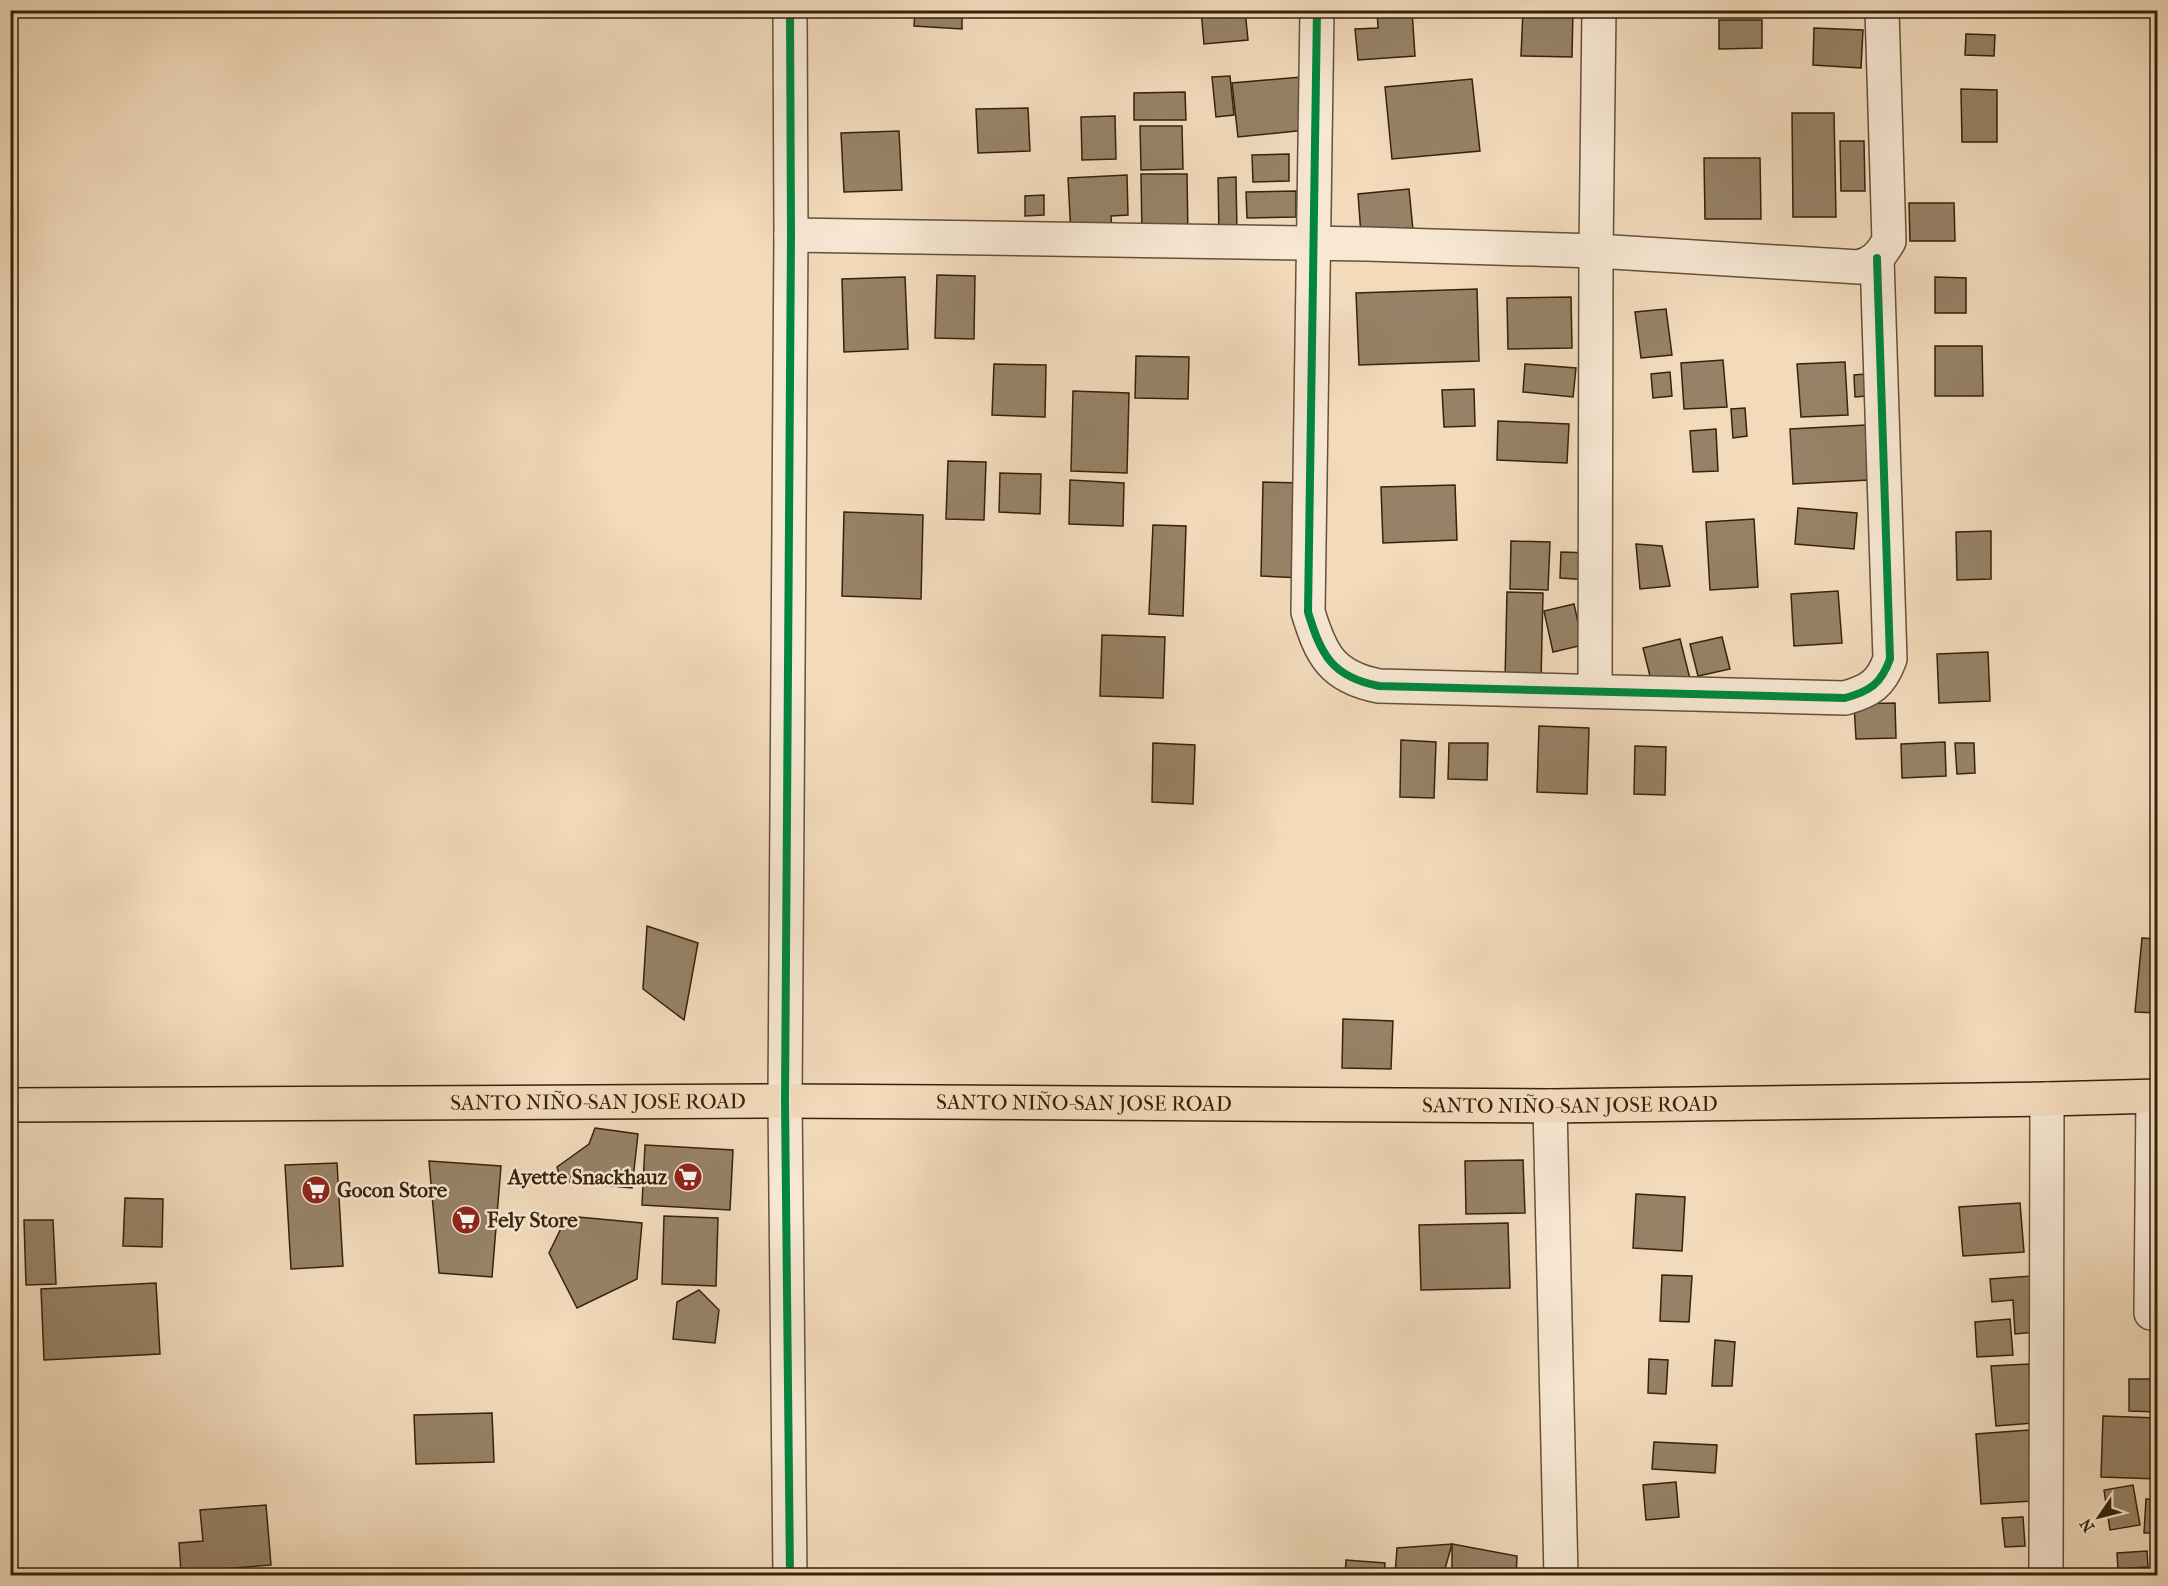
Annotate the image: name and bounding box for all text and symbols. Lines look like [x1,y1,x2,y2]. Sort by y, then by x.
street label: SANTO NIÑO-SAN JOSE ROAD [450,1089,746,1115]
street label: SANTO NIÑO-SAN JOSE ROAD [936,1090,1232,1116]
street label: SANTO NIÑO-SAN JOSE ROAD [1422,1092,1718,1118]
supermarket icon: Ayette Snackhauz [672,1161,704,1193]
place label: Ayette Snackhauz [506,1165,668,1189]
supermarket icon: Gocon Store [300,1174,332,1206]
place label: Gocon Store [337,1178,448,1202]
supermarket icon: Fely Store [450,1204,482,1236]
place label: Fely Store [486,1208,578,1232]
north arrow [2069,1487,2129,1547]
text: N [2075,1514,2098,1536]

